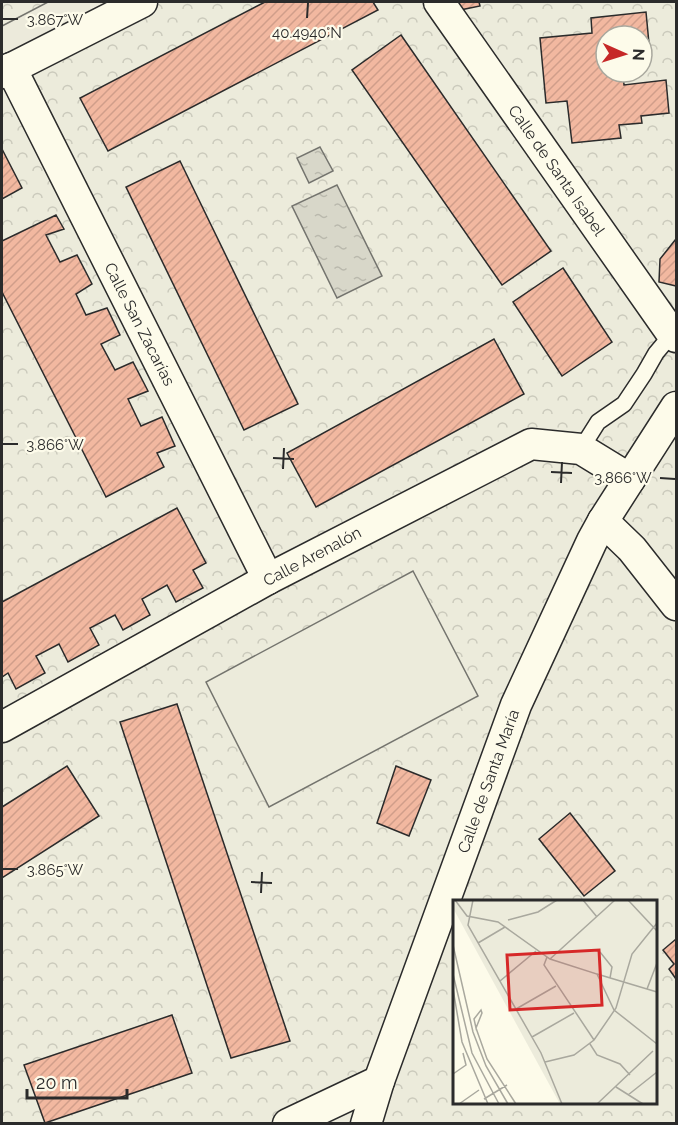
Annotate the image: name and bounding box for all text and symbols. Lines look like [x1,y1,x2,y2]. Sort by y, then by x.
text: 3.867°W [27,11,84,29]
text: 40.4940°N [272,24,342,42]
north arrow [594,24,654,84]
text: N [629,48,648,61]
street label: Calle de Santa Isabel [504,101,609,240]
street label: Calle San Zacarías [100,260,179,389]
text: 3.866°W [26,436,84,454]
text: 3.866°W [594,469,652,487]
street label: Calle Arenalón [260,523,364,590]
street label: Calle de Santa María [454,707,523,856]
text: 3.865°W [27,861,84,879]
inset map [453,900,657,1104]
scale bar [27,1062,128,1100]
text: 20 m [36,1072,78,1093]

